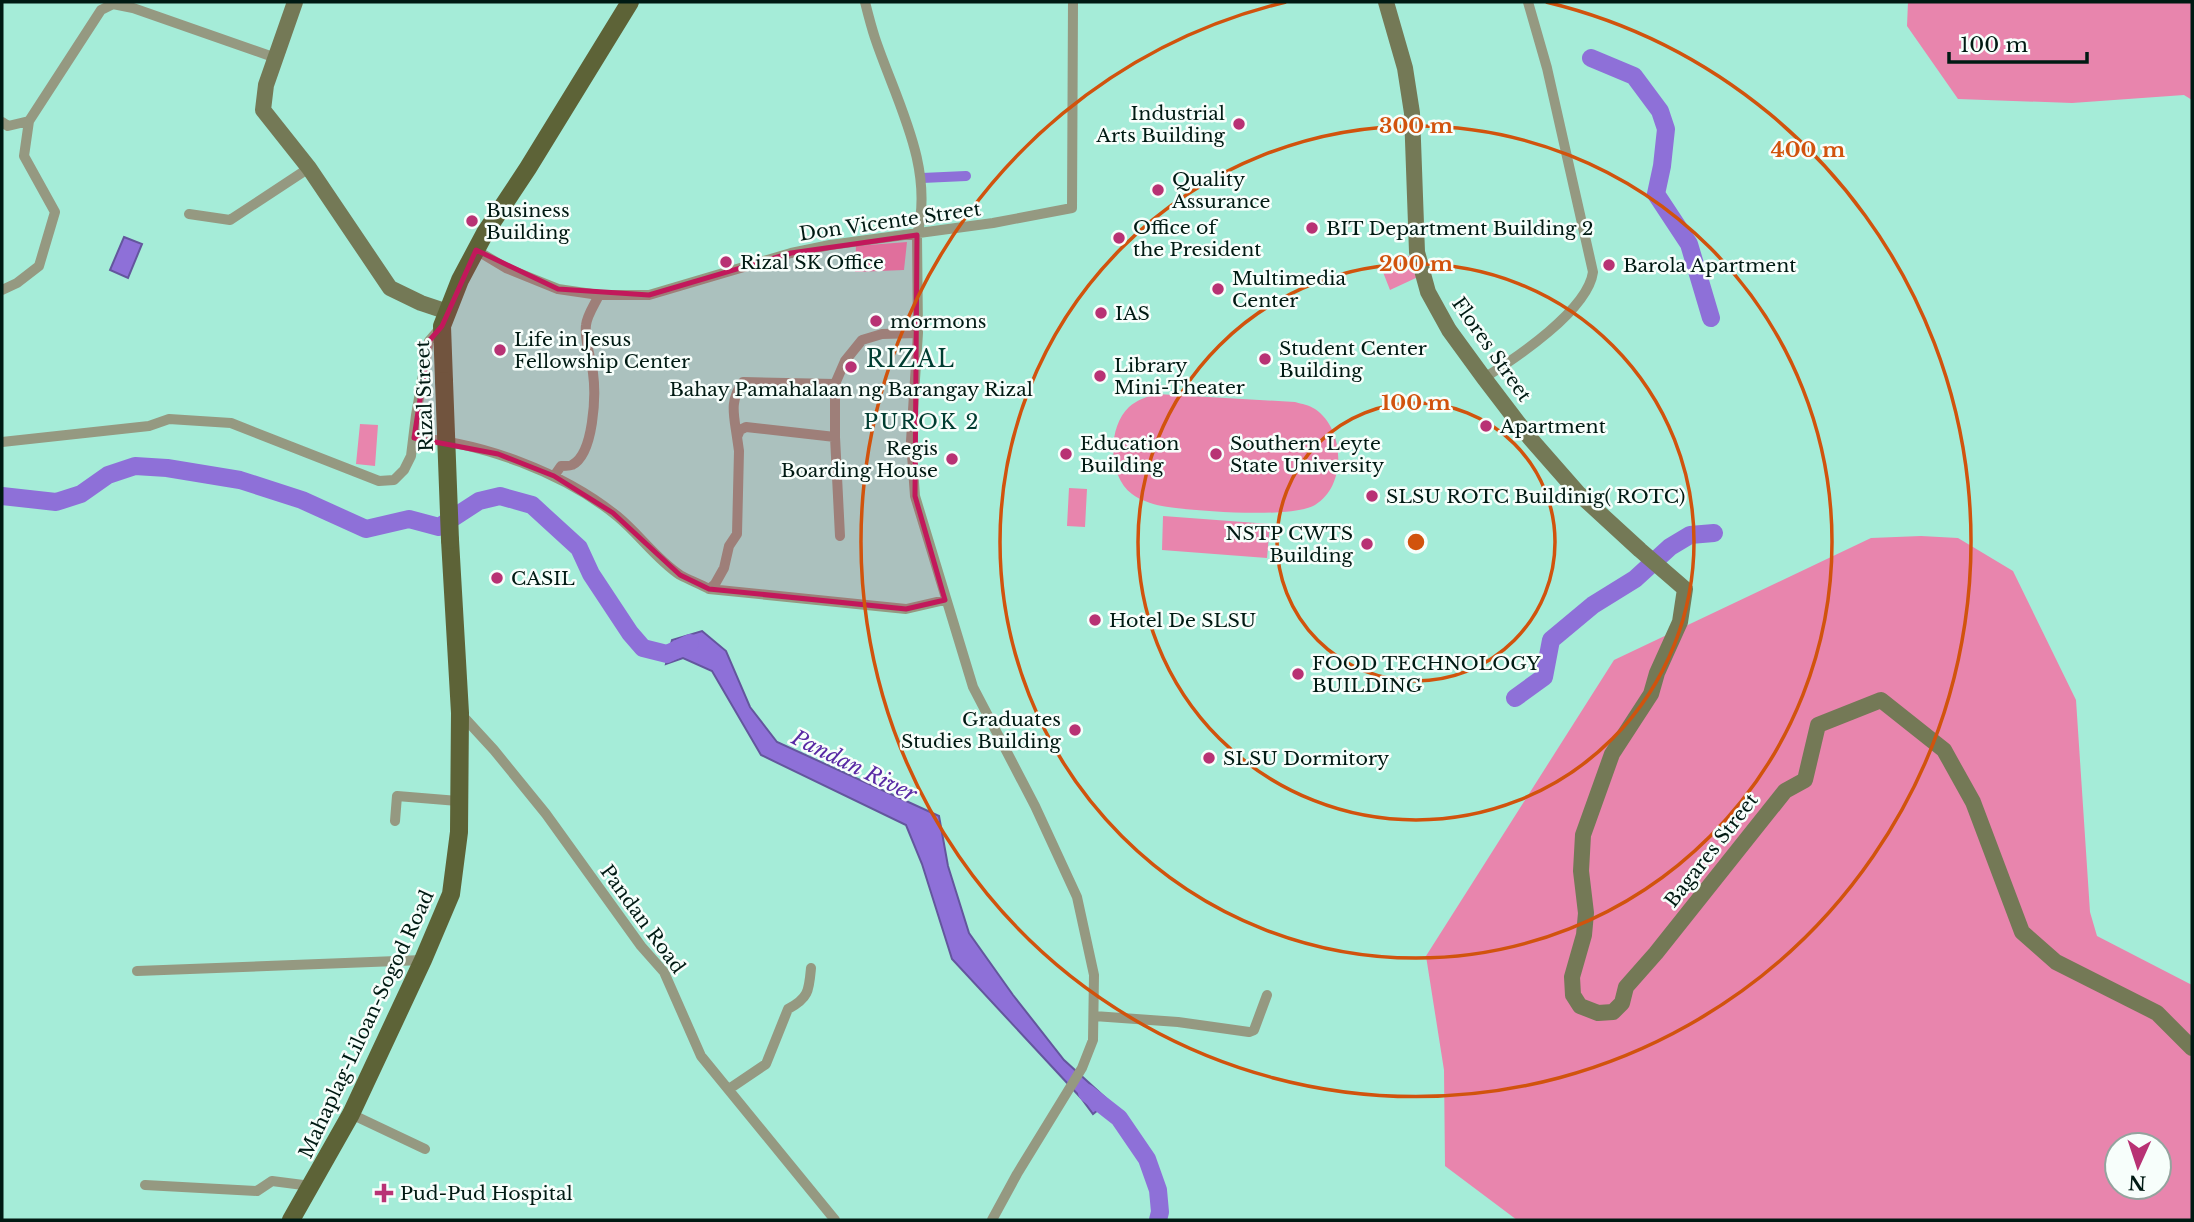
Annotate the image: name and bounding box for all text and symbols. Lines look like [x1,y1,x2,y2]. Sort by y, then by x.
scale bar [1949,21,2087,65]
text: 100 m [1960,32,2028,58]
place label: Industrial Arts Building [1095,102,1226,147]
text: 300 m [1379,113,1453,139]
marker: Industrial Arts Building [1231,116,1247,132]
text: 400 m [1771,137,1845,163]
place label: Quality Assurance [1171,168,1270,213]
marker: Quality Assurance [1150,182,1166,198]
street label: Don Vicente Street [798,197,983,246]
place label: Business Building [486,199,570,244]
marker: Business Building [464,213,480,229]
place label: Office of the President [1133,216,1262,261]
place label: BIT Department Building 2 [1326,217,1593,240]
marker: BIT Department Building 2 [1304,220,1320,236]
marker: Office of the President [1111,230,1127,246]
place label: Rizal SK Office [740,251,884,274]
text: 200 m [1379,251,1453,277]
marker: Rizal SK Office [718,254,734,270]
place label: Barola Apartment [1623,254,1797,277]
marker: Barola Apartment [1601,257,1617,273]
place label: Multimedia Center [1232,267,1346,312]
marker: Multimedia Center [1210,281,1226,297]
street label: Flores Street [1447,293,1537,407]
place label: IAS [1115,302,1150,325]
marker: IAS [1093,305,1109,321]
place label: mormons [890,310,986,333]
marker: mormons [868,313,884,329]
place label: Life in Jesus Fellowship Center [514,328,690,373]
place label: Student Center Building [1279,337,1427,382]
street label: Rizal Street [411,339,438,452]
marker: Life in Jesus Fellowship Center [492,342,508,358]
district label: RIZAL [866,345,956,373]
marker: Student Center Building [1257,351,1273,367]
place label: Library Mini-Theater [1114,354,1245,399]
marker: Bahay Pamahalaan ng Barangay Rizal [843,359,859,375]
marker: Library Mini-Theater [1092,368,1108,384]
place label: Bahay Pamahalaan ng Barangay Rizal [669,378,1033,401]
text: 100 m [1381,390,1451,416]
district label: PUROK 2 [863,409,981,435]
place label: Apartment [1499,415,1607,438]
marker: Apartment [1478,418,1494,434]
place label: Education Building [1080,432,1179,477]
place label: Southern Leyte State University [1230,432,1384,477]
place label: Regis Boarding House [781,437,938,482]
marker: Education Building [1058,446,1074,462]
marker: Southern Leyte State University [1208,446,1224,462]
marker: Regis Boarding House [944,451,960,467]
place label: SLSU ROTC Buildinig( ROTC) [1386,485,1685,508]
marker: SLSU ROTC Buildinig( ROTC) [1364,488,1380,504]
place label: NSTP CWTS Building [1226,522,1354,567]
centre of rings [1404,530,1428,554]
marker: NSTP CWTS Building [1359,536,1375,552]
place label: CASIL [511,567,575,590]
marker: CASIL [489,570,505,586]
place label: Hotel De SLSU [1109,609,1256,632]
marker: Hotel De SLSU [1087,612,1103,628]
place label: FOOD TECHNOLOGY BUILDING [1312,652,1541,697]
marker: FOOD TECHNOLOGY BUILDING [1290,666,1306,682]
place label: Graduates Studies Building [901,708,1062,753]
marker: Graduates Studies Building [1067,722,1083,738]
water label: Pandan River [786,724,922,808]
place label: SLSU Dormitory [1223,747,1389,770]
marker: SLSU Dormitory [1201,750,1217,766]
street label: Bagares Street [1660,788,1763,912]
street label: Pandan Road [595,860,690,978]
street label: Mahaplag-Liloan-Sogod Road [294,886,439,1162]
north arrow [2103,1131,2173,1201]
text: N [2127,1171,2147,1194]
place label: Pud-Pud Hospital [400,1182,573,1205]
marker: Pud-Pud Hospital [374,1183,394,1203]

